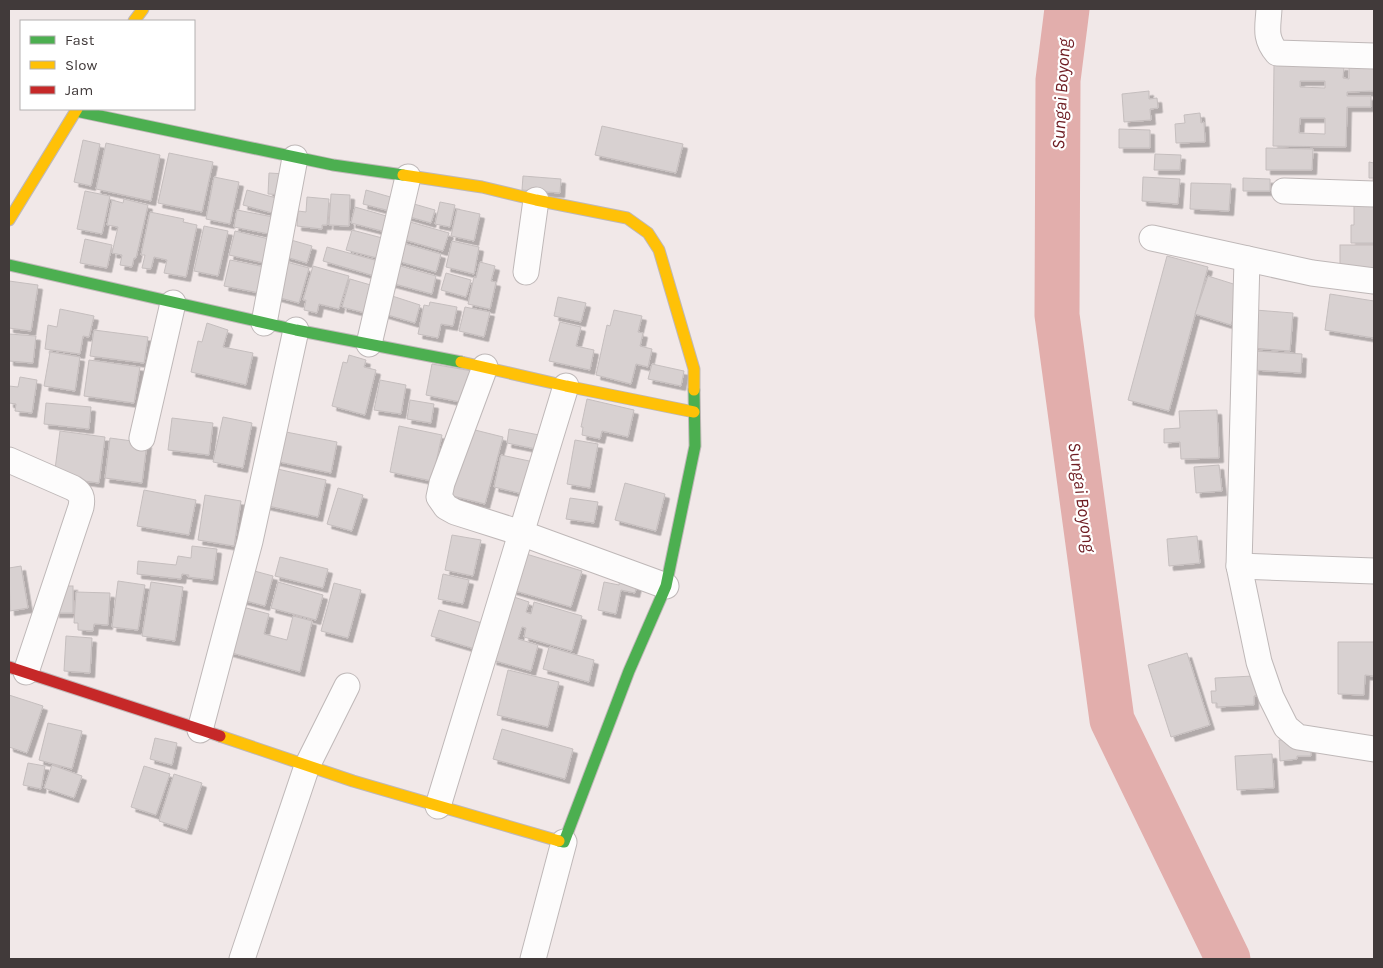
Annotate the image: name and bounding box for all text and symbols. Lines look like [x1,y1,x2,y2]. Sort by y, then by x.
legend [20,20,195,110]
text: Fast [65,31,95,49]
water label: Sungai Boyong [1047,37,1075,150]
text: Slow [65,56,97,74]
text: Jam [65,81,93,99]
water label: Sungai Boyong [1063,441,1101,554]

